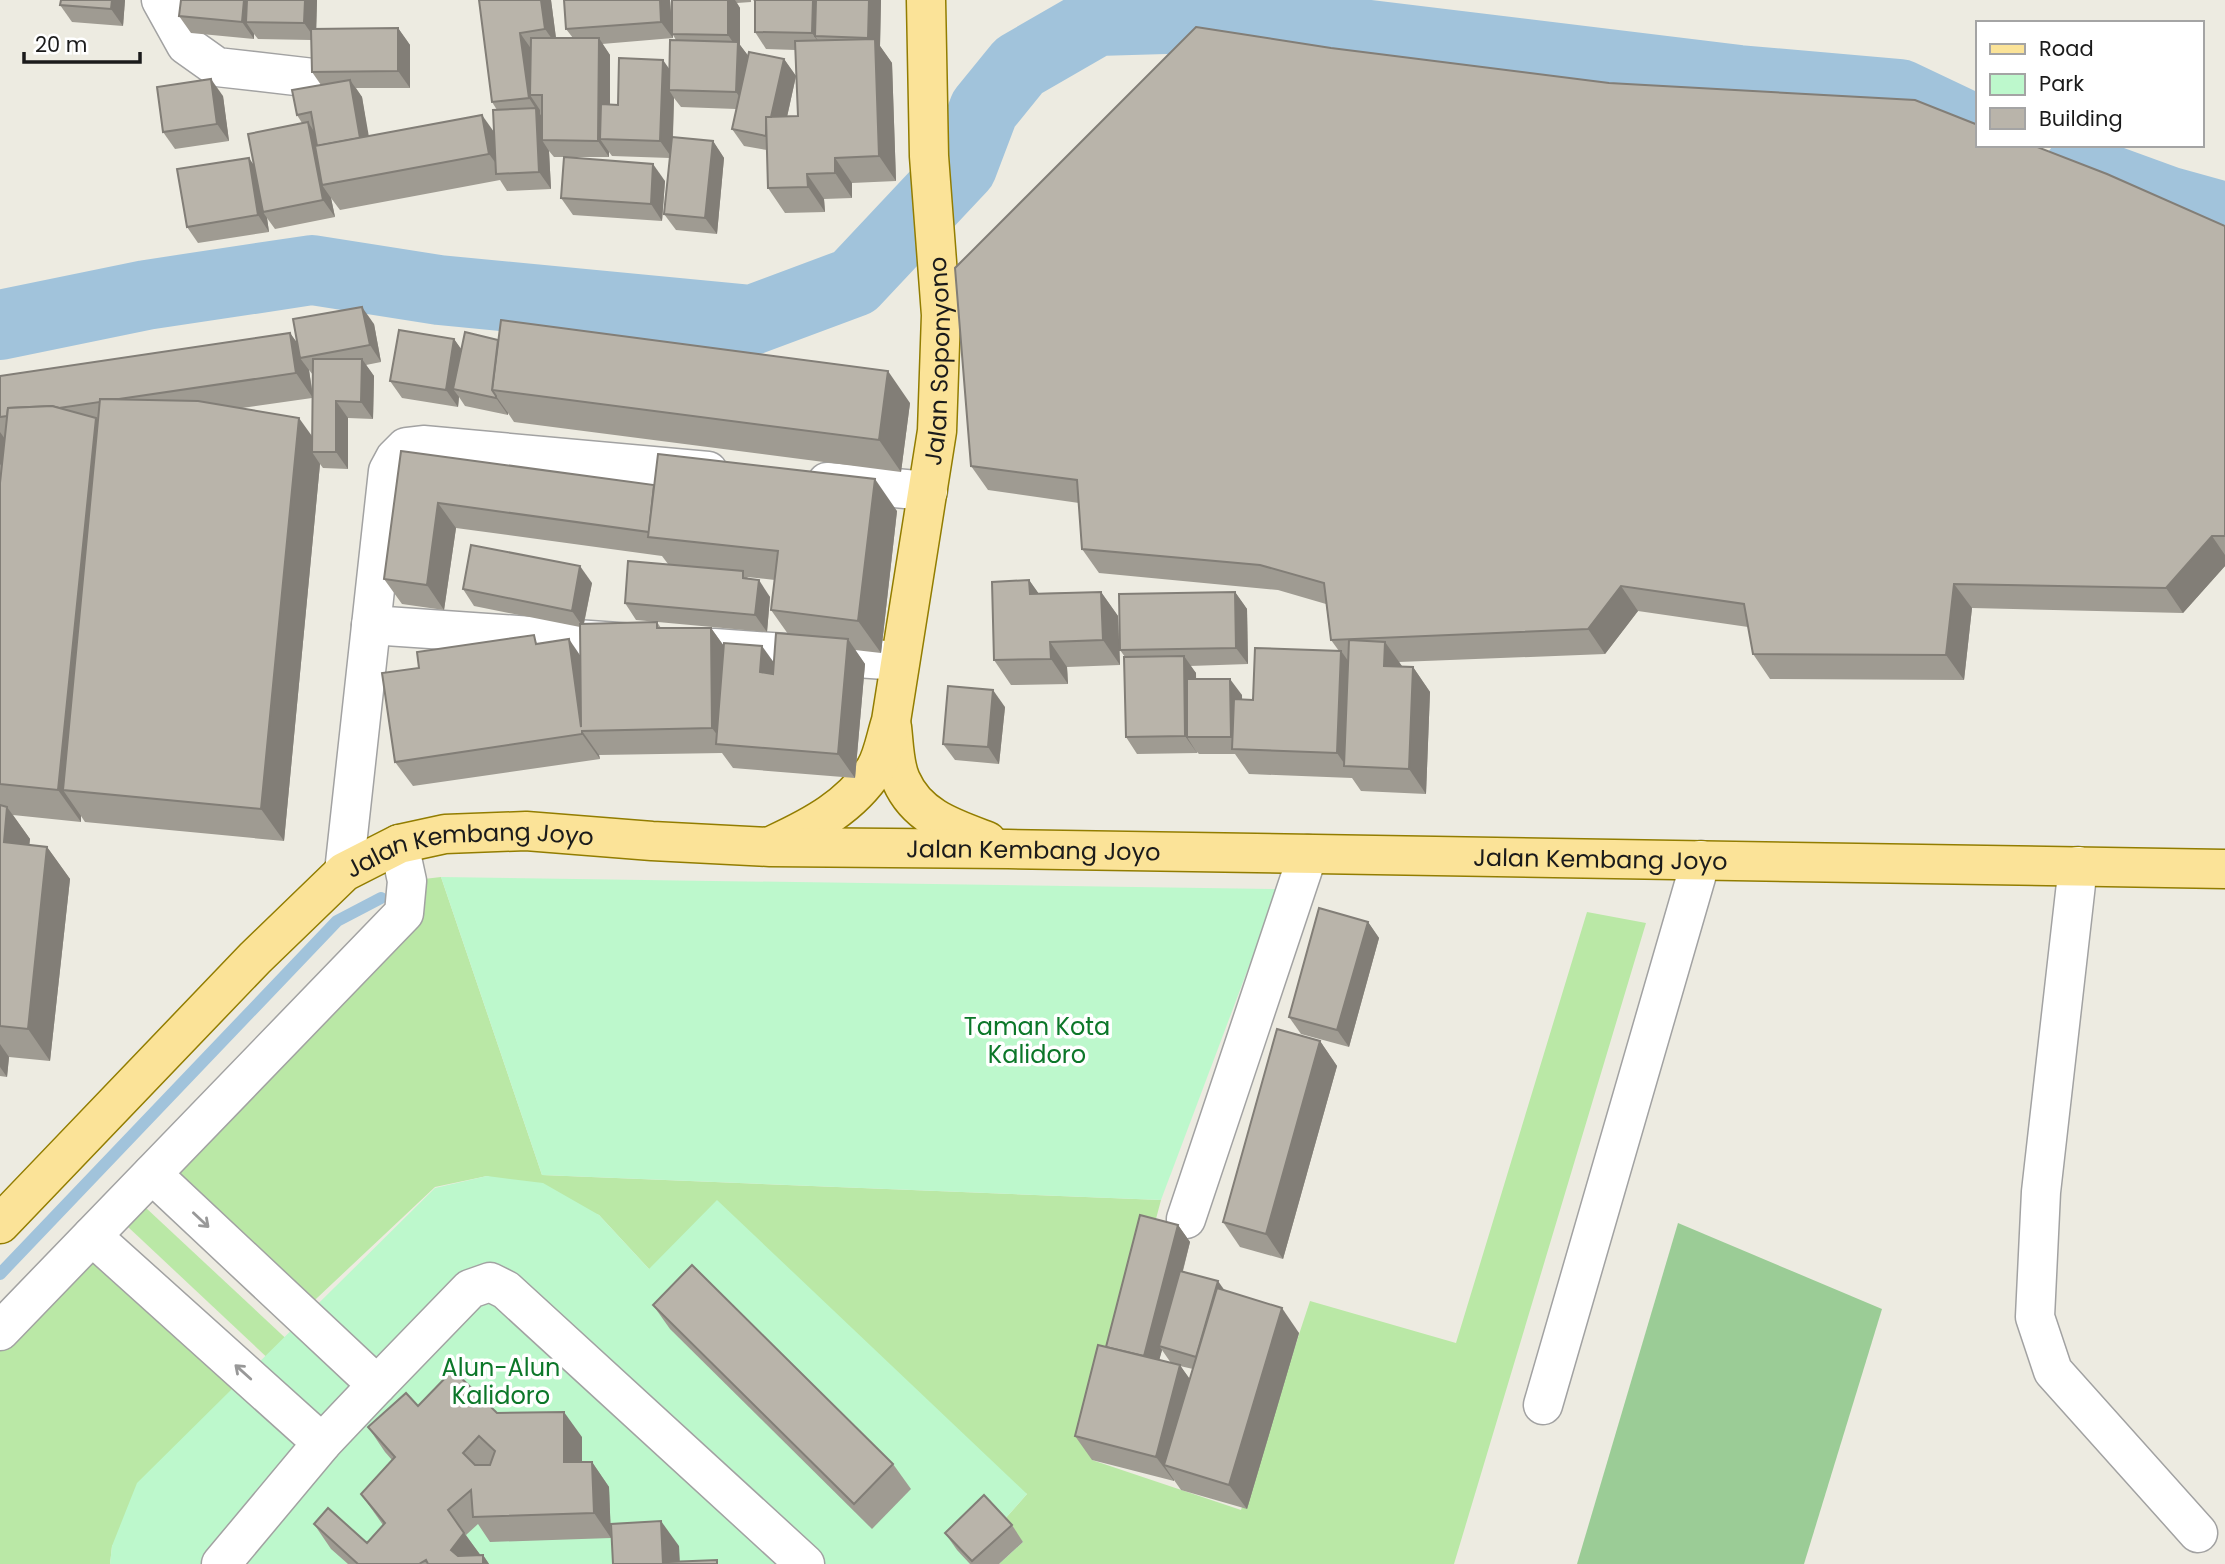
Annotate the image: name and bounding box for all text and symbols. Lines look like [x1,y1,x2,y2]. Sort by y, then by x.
scale bar [24,21,140,65]
legend [1976,21,2204,147]
text: 20 m [35,30,88,59]
text: Road [2039,34,2094,63]
text: Park [2039,69,2084,98]
text: Building [2039,104,2123,133]
street label: Jalan Soponyono [915,256,958,468]
street label: Jalan Kembang Joyo [340,814,595,885]
street label: Jalan Kembang Joyo [906,832,1161,868]
street label: Jalan Kembang Joyo [1473,840,1728,877]
park label: Taman Kota Kalidoro [964,1010,1110,1071]
one-way arrow [192,1212,209,1229]
park label: Alun-Alun Kalidoro [442,1351,560,1412]
one-way arrow [235,1363,252,1380]

